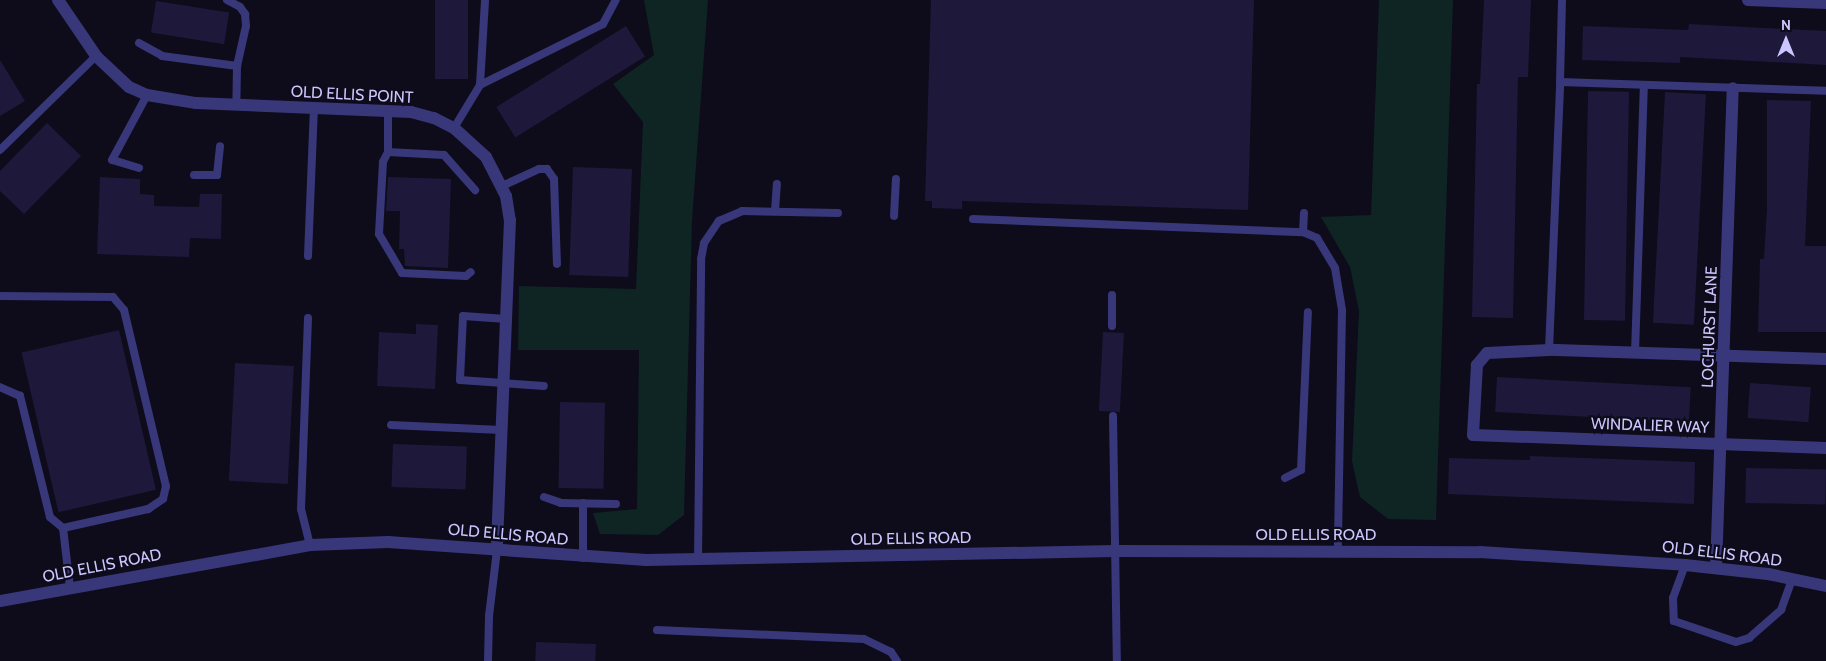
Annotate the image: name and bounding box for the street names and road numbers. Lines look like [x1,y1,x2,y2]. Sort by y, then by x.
street label: OLD ELLIS POINT [290,82,414,108]
street label: LOCHURST LANE [1698,266,1722,388]
street label: WINDALIER WAY [1590,414,1710,438]
street label: OLD ELLIS ROAD [447,520,569,550]
street label: OLD ELLIS ROAD [1256,525,1376,545]
street label: OLD ELLIS ROAD [850,528,972,550]
street label: OLD ELLIS ROAD [1661,537,1783,571]
street label: OLD ELLIS ROAD [41,545,163,587]

